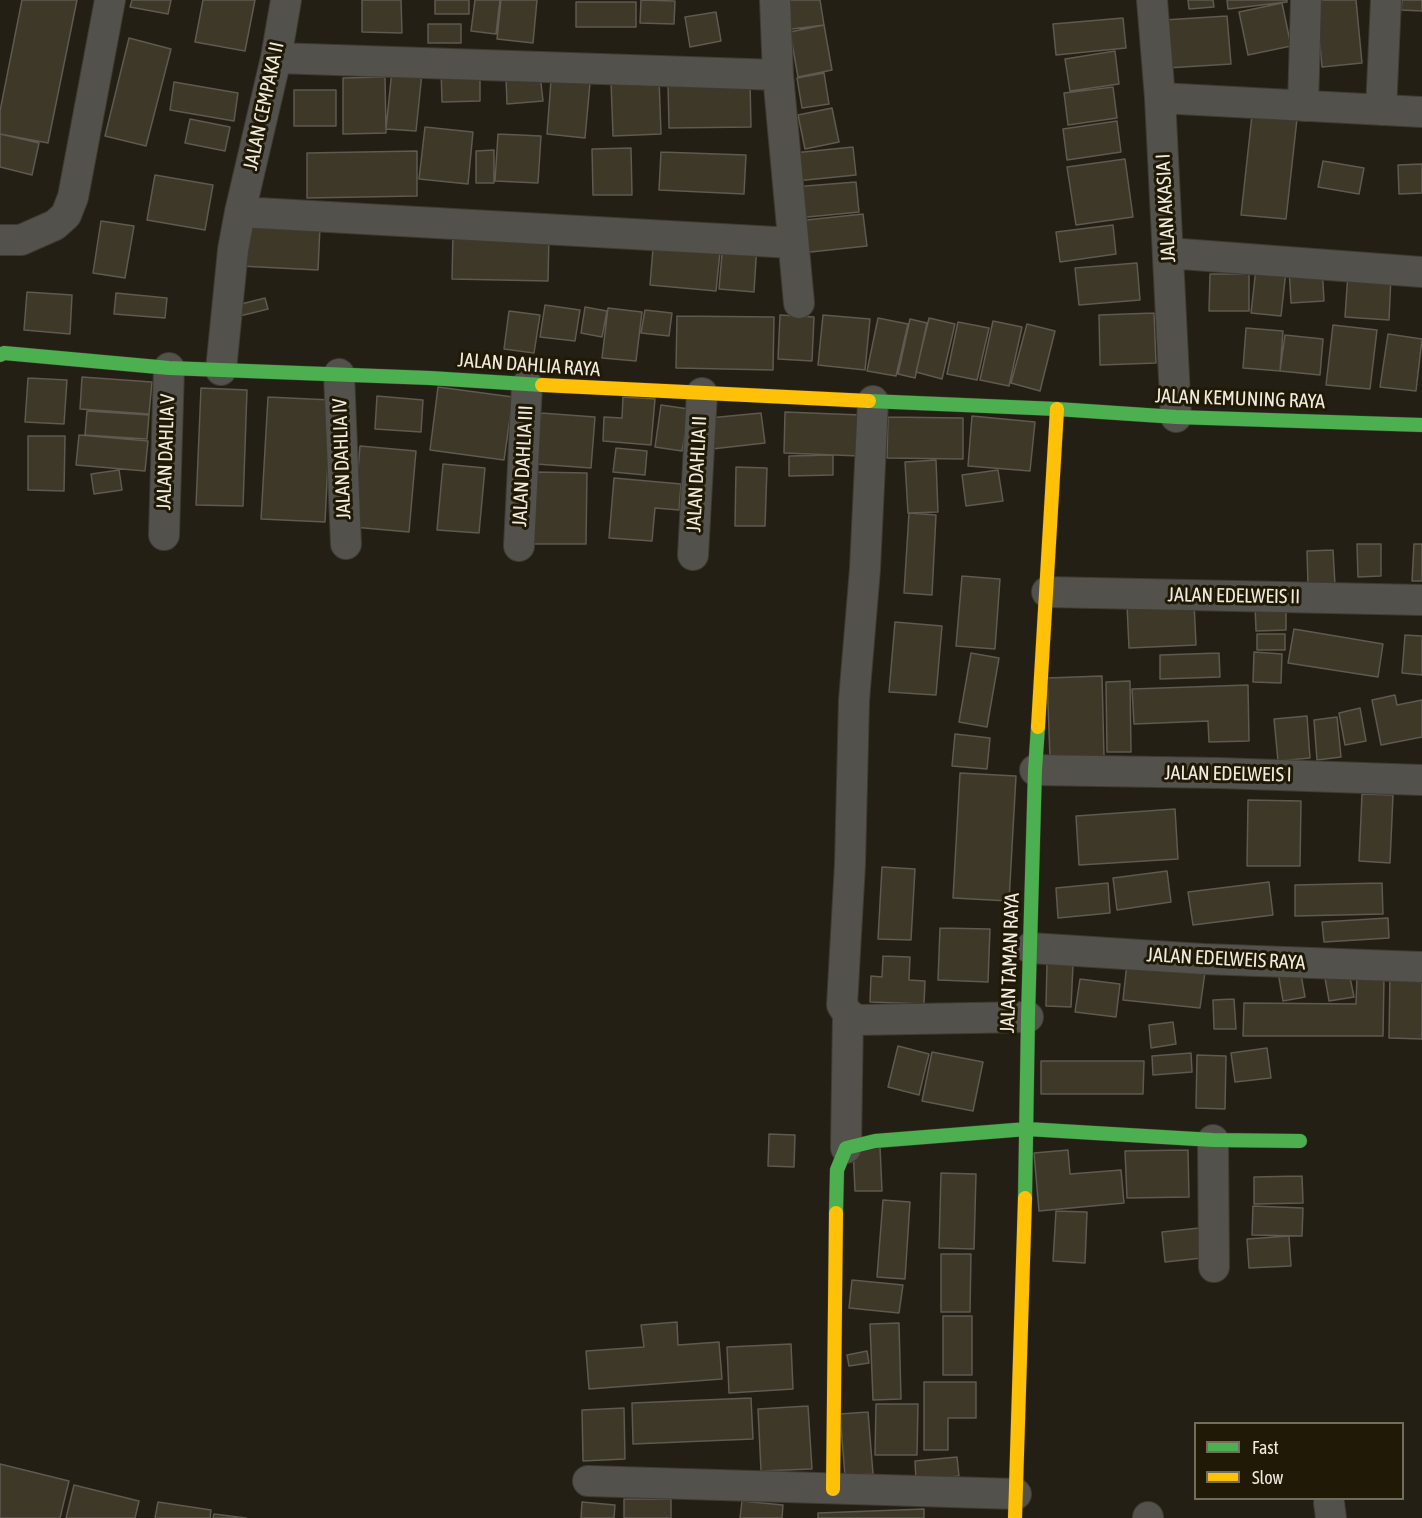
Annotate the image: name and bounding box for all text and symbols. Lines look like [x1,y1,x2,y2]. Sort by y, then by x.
street label: JALAN CEMPAKA II [239,40,289,172]
street label: JALAN AKASIA I [1151,153,1181,263]
street label: JALAN DAHLIA RAYA [457,348,601,382]
street label: JALAN KEMUNING RAYA [1154,384,1326,414]
street label: JALAN DAHLIA V [152,394,180,510]
street label: JALAN DAHLIA IV [328,398,356,520]
street label: JALAN DAHLIA III [508,405,538,527]
street label: JALAN DAHLIA II [682,415,712,533]
street label: JALAN EDELWEIS II [1167,583,1301,609]
street label: JALAN EDELWEIS I [1164,761,1292,787]
street label: JALAN TAMAN RAYA [996,892,1024,1034]
street label: JALAN EDELWEIS RAYA [1146,943,1306,975]
legend [1194,1422,1404,1500]
text: Fast [1252,1437,1279,1458]
text: Slow [1252,1467,1283,1488]

